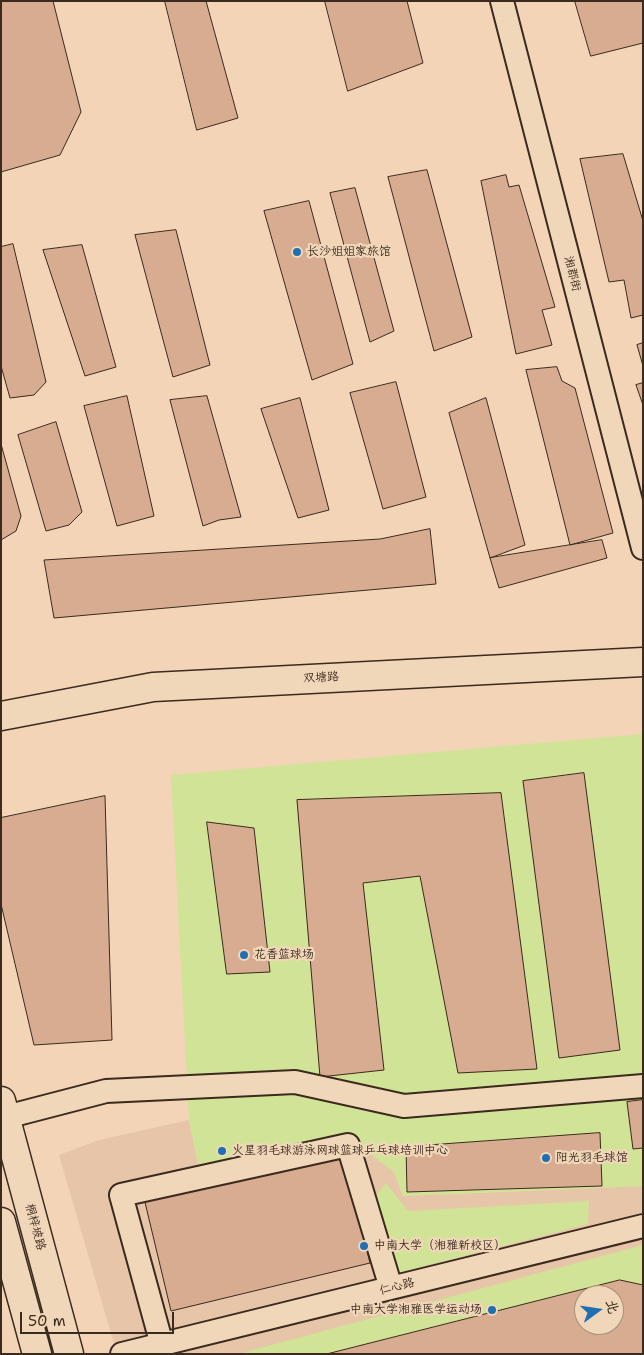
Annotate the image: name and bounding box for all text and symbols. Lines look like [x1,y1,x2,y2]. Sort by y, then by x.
place label: 长沙姐姐家旅馆 [307,245,391,259]
marker: 长沙姐姐家旅馆 [291,246,303,258]
street label: 湘郡街 [561,255,583,293]
street label: 双塘路 [303,670,339,686]
place label: 花香篮球场 [254,948,314,962]
marker: 花香篮球场 [238,949,250,961]
place label: 火星羽毛球游泳网球篮球乒乓球培训中心 [232,1144,448,1158]
marker: 火星羽毛球游泳网球篮球乒乓球培训中心 [216,1145,228,1157]
place label: 阳光羽毛球馆 [556,1151,628,1165]
marker: 阳光羽毛球馆 [540,1152,552,1164]
street label: 桐梓坡路 [22,1202,48,1252]
place label: 中南大学（湘雅新校区） [374,1239,506,1253]
marker: 中南大学（湘雅新校区） [358,1240,370,1252]
street label: 仁心路 [378,1276,416,1298]
north arrow [574,1285,624,1335]
text: 北 [602,1298,623,1316]
scale bar [22,1302,176,1334]
place label: 中南大学湘雅医学运动场 [350,1303,482,1317]
marker: 中南大学湘雅医学运动场 [486,1304,498,1316]
text: 50 m [28,1311,66,1331]

